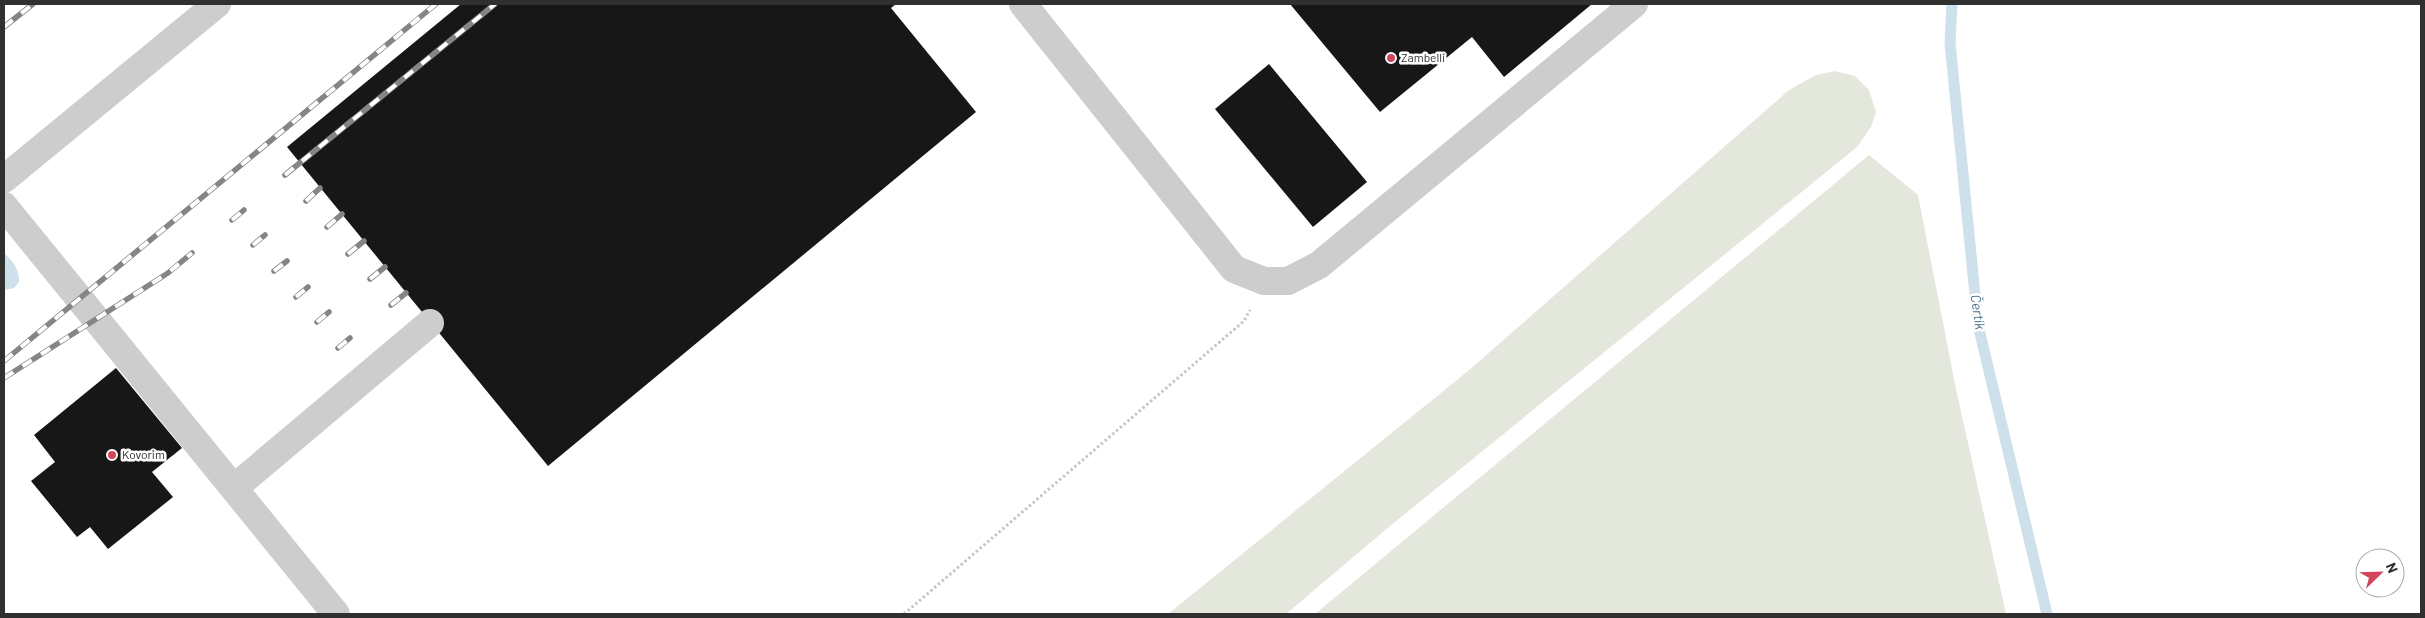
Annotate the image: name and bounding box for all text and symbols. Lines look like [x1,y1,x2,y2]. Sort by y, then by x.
place label: Zambelli [1401,50,1445,64]
marker: Zambelli [1385,52,1397,64]
water label: Čertík [1968,293,1989,331]
place label: Kovorim [122,447,165,461]
marker: Kovorim [106,449,118,461]
north arrow [2355,548,2405,598]
text: N [2383,560,2402,575]

